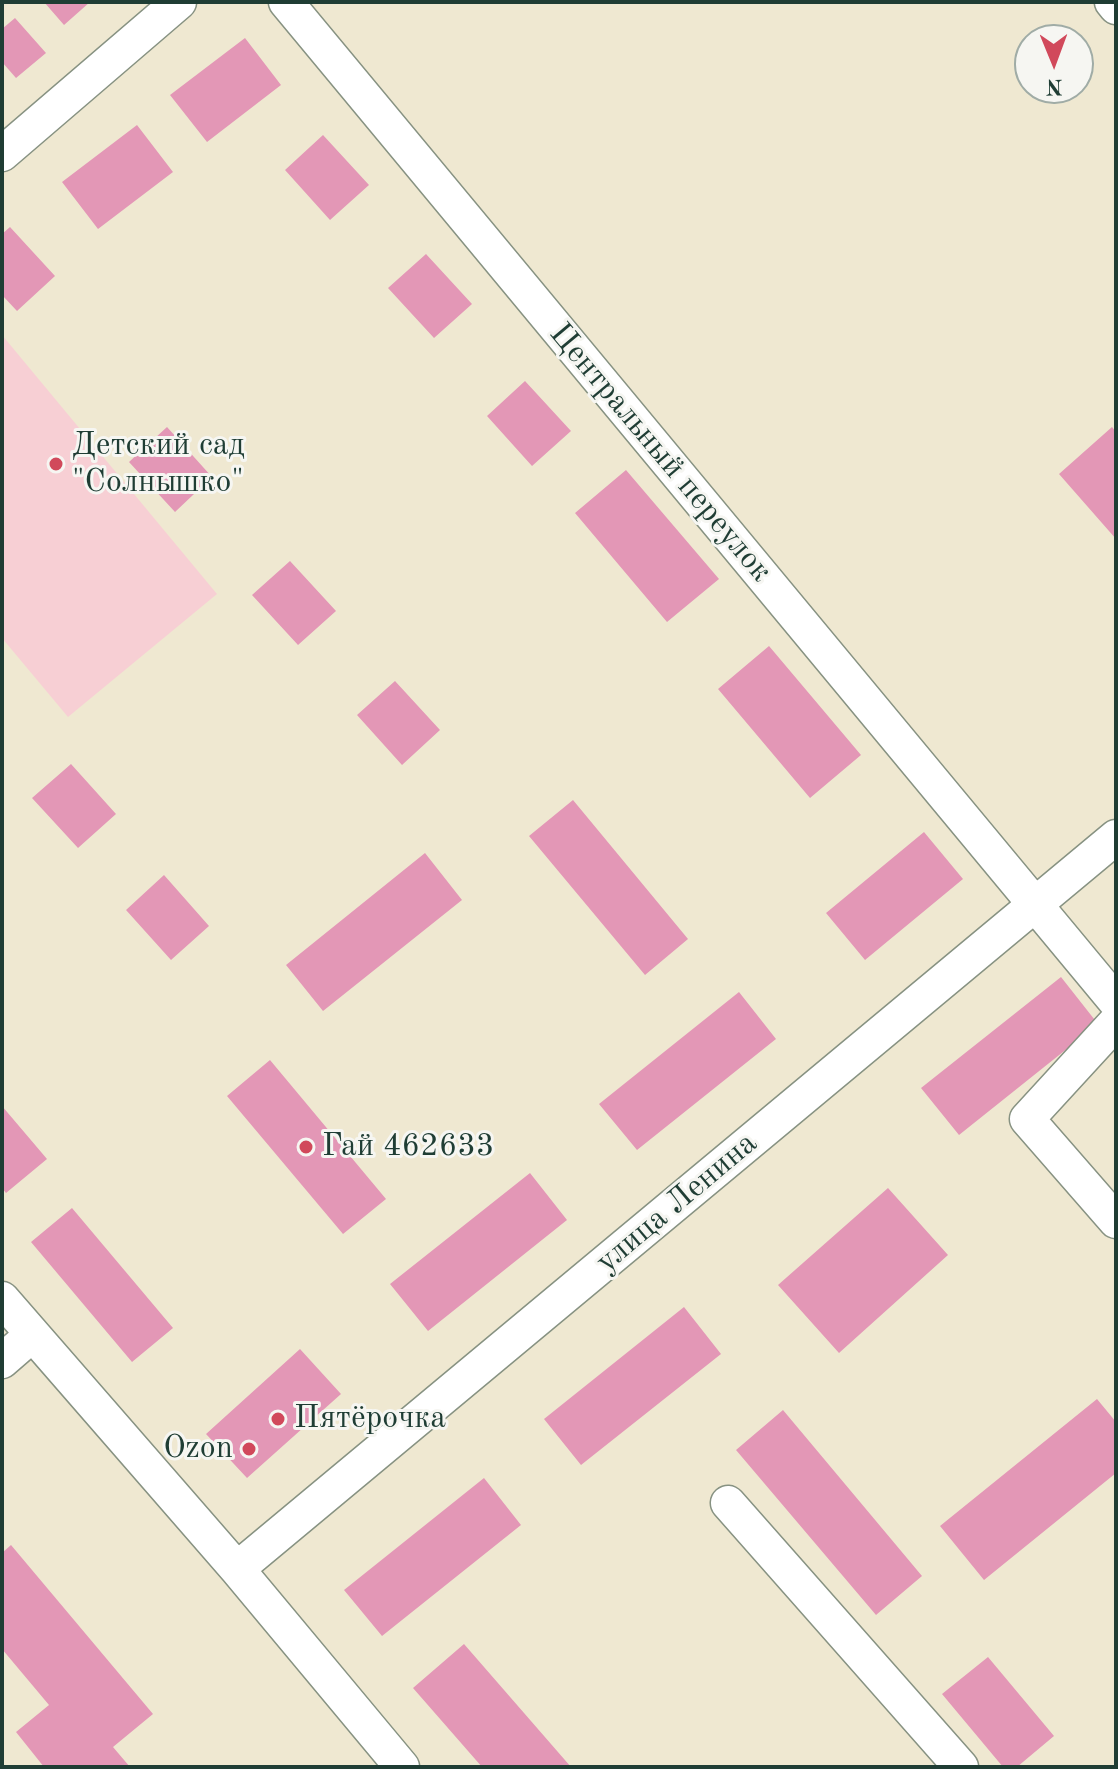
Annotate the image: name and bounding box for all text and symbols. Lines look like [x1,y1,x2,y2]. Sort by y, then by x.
north arrow [1014,24,1094,104]
text: N [1046,75,1063,97]
street label: Центральный переулок [540,316,780,590]
place label: Детский сад "Солнышко" [72,427,244,502]
marker: Детский сад "Солнышко" [47,455,65,473]
street label: улица Ленина [589,1124,765,1282]
place label: Гай 462633 [322,1128,494,1166]
marker: Гай 462633 [297,1138,315,1156]
place label: Пятёрочка [294,1400,446,1438]
marker: Пятёрочка [269,1410,287,1428]
place label: Ozon [163,1430,233,1468]
marker: Ozon [240,1440,258,1458]

